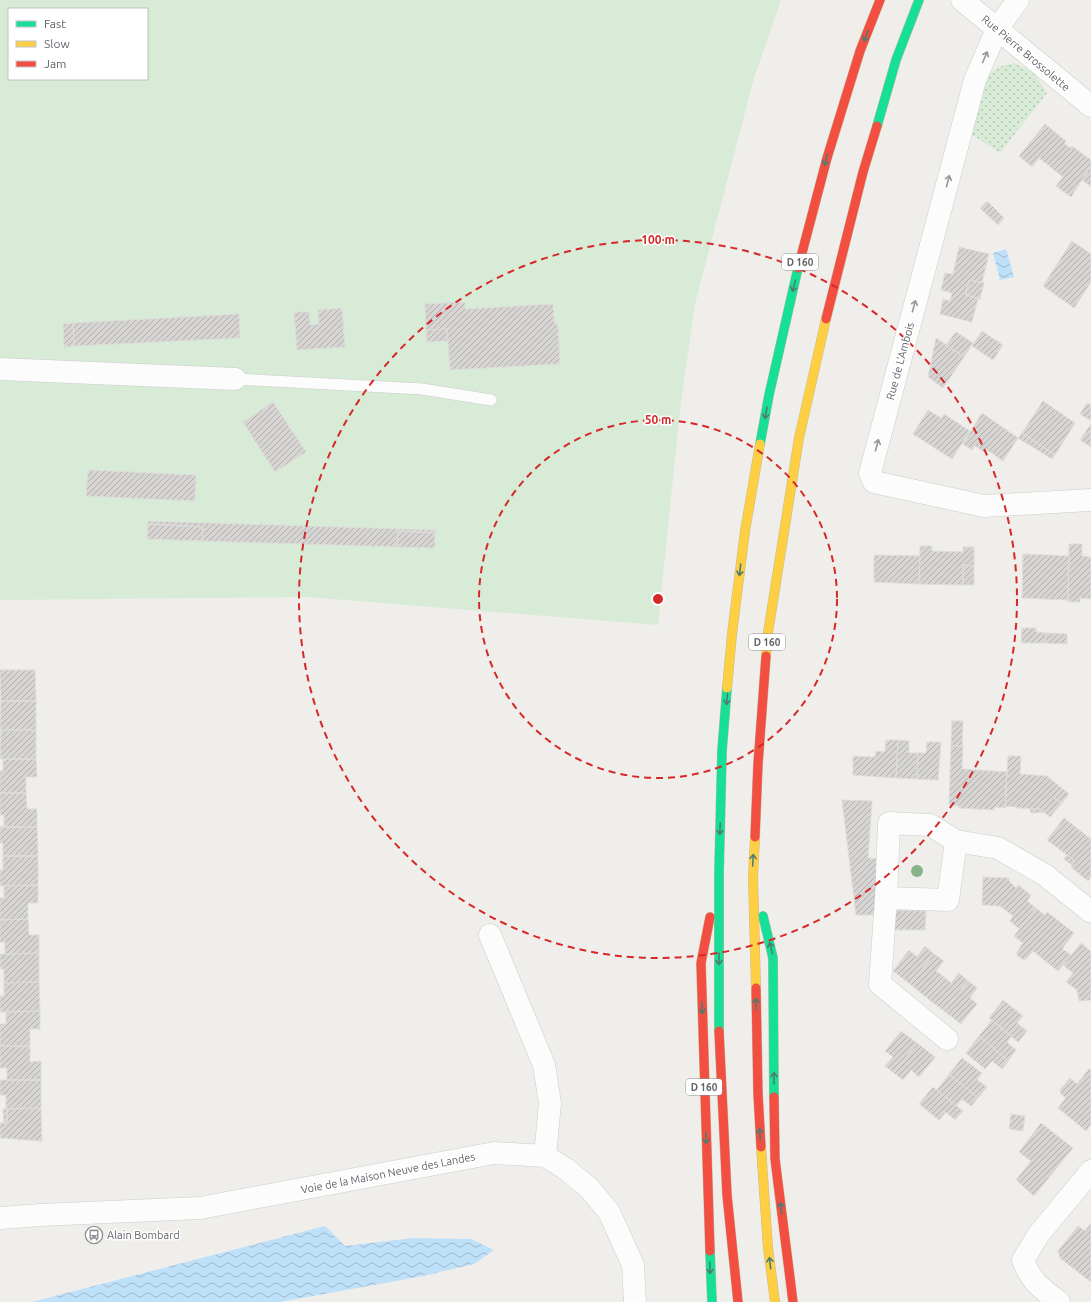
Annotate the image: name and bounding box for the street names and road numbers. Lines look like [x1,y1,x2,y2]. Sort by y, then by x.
street label: Rue Pierre Brossolette [980,13,1072,93]
road number: D 160 [782,254,818,270]
street label: Rue de L'Ambois [884,321,916,401]
road number: D 160 [749,634,785,650]
road number: D 160 [686,1079,722,1095]
street label: Voie de la Maison Neuve des Landes [300,1150,476,1196]

